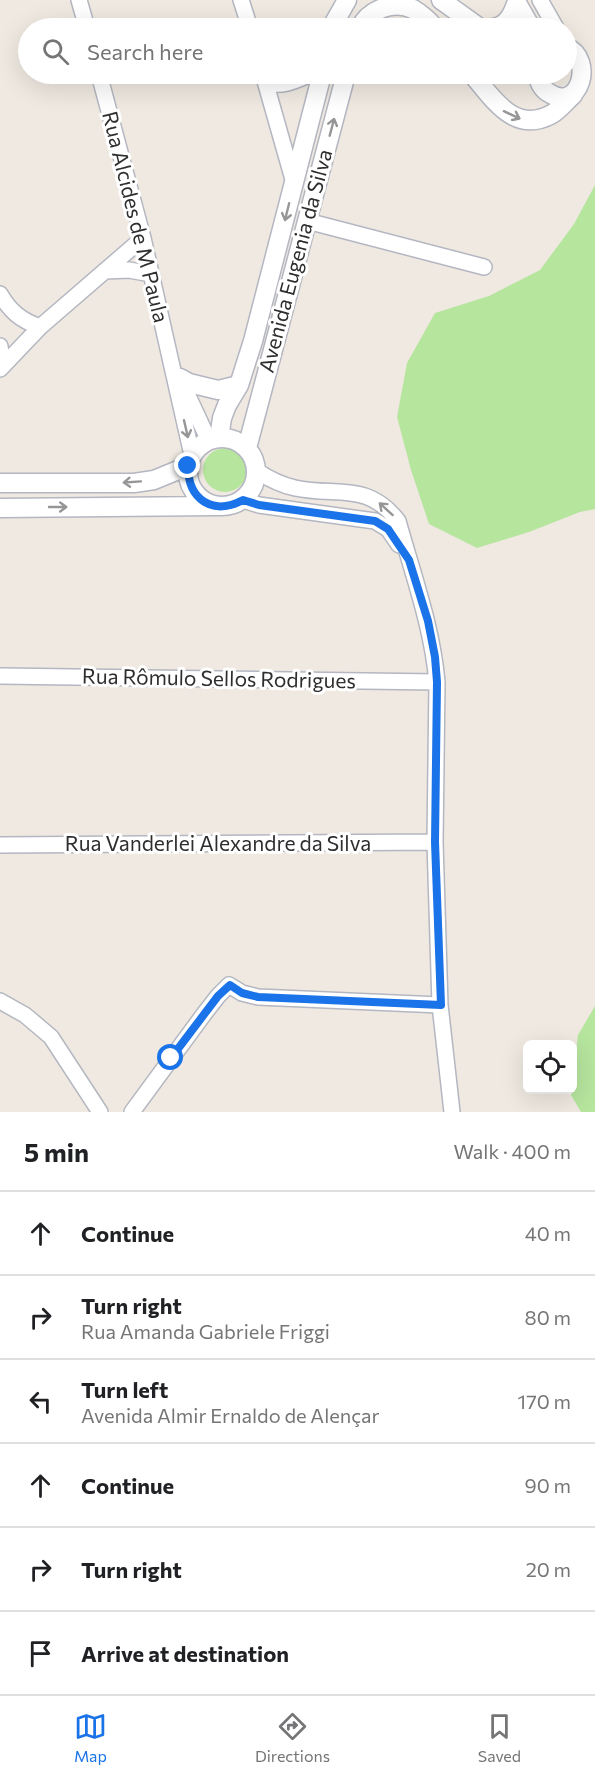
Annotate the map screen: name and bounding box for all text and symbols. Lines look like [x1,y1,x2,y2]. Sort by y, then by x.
search box [18,18,577,84]
icon: search [39,35,72,68]
text: Search here [87,38,203,65]
street label: Rua Alcides de M Paula [98,109,175,325]
one-way arrow [503,109,521,121]
one-way arrow [327,118,338,137]
street label: Avenida Eugenia da Silva [253,146,336,375]
one-way arrow [280,202,292,221]
one-way arrow [181,418,192,438]
route end [174,452,200,478]
one-way arrow [123,477,143,488]
one-way arrow [48,502,68,513]
one-way arrow [378,502,393,516]
street label: Rua Rômulo Sellos Rodrigues [82,663,356,692]
street label: Rua Vanderlei Alexandre da Silva [65,830,371,855]
map controls [523,1040,577,1094]
button: locate [523,1040,577,1094]
route start [157,1044,183,1070]
text: 5 min [24,1136,89,1167]
text: Walk · 400 m [454,1139,571,1163]
icon: ahead [24,1217,57,1250]
text: Continue [81,1220,174,1247]
text: 40 m [525,1221,571,1245]
text: Turn right [81,1292,182,1319]
icon: right [24,1301,57,1334]
text: 80 m [525,1305,571,1329]
text: Rua Amanda Gabriele Friggi [81,1319,330,1343]
text: Turn left [81,1376,168,1403]
icon: left [24,1385,57,1418]
text: 170 m [518,1389,571,1413]
text: Avenida Almir Ernaldo de Alençar [81,1403,380,1427]
icon: ahead [24,1469,57,1502]
text: Continue [81,1472,174,1499]
text: 90 m [525,1473,571,1497]
icon: right [24,1553,57,1586]
text: Turn right [81,1556,182,1583]
text: 20 m [526,1557,571,1581]
icon: arrive [24,1637,57,1670]
text: Arrive at destination [81,1640,289,1667]
tab: Map [74,1710,107,1765]
tab: Directions [255,1710,330,1765]
tab: Saved [478,1710,521,1765]

